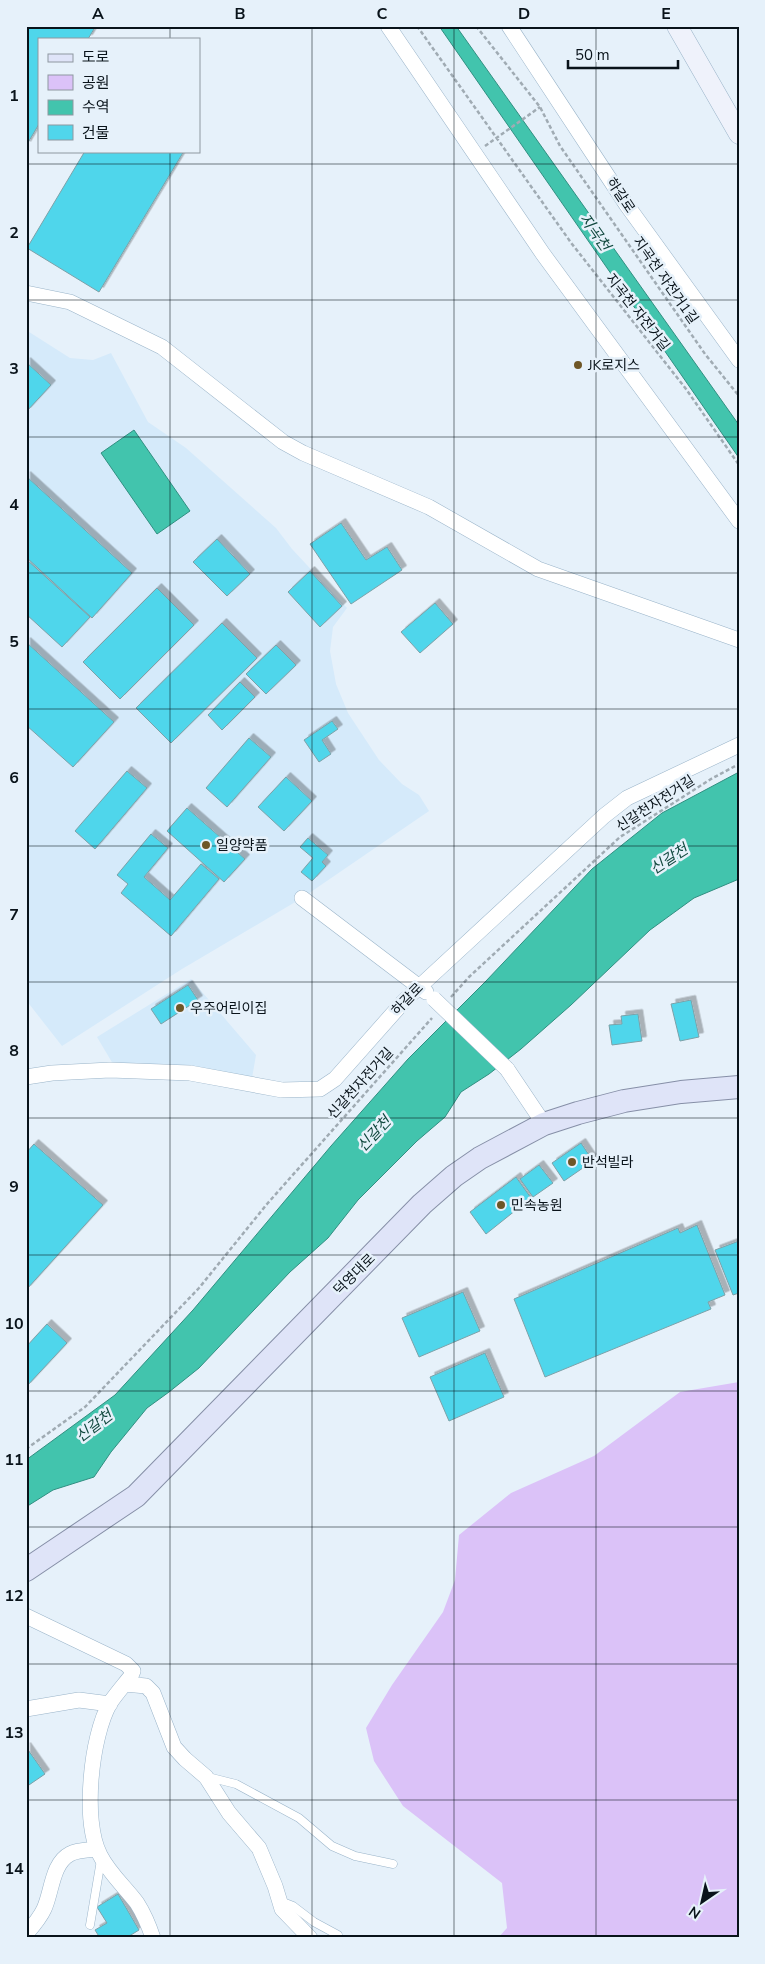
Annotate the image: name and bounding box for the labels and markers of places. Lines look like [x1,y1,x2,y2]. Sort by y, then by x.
place label: JK로지스 [587,356,640,375]
marker: JK로지스 [572,359,584,371]
place label: 일양약품 [216,836,268,855]
marker: 일양약품 [200,839,212,851]
place label: 우주어린이집 [190,999,267,1018]
marker: 우주어린이집 [174,1002,186,1014]
place label: 반석빌라 [582,1153,634,1172]
marker: 반석빌라 [566,1156,578,1168]
place label: 민속농원 [511,1196,563,1215]
marker: 민속농원 [495,1199,507,1211]

